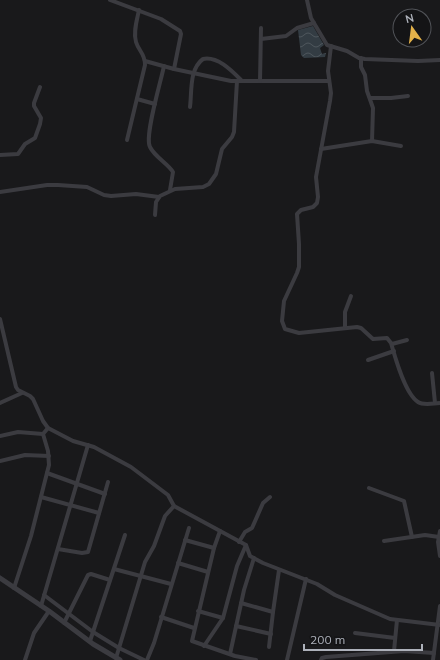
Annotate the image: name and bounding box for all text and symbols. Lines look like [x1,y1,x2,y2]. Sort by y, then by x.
north arrow [392,8,432,48]
text: N [404,10,415,26]
scale bar [304,626,422,652]
text: 200 m [310,632,345,647]

